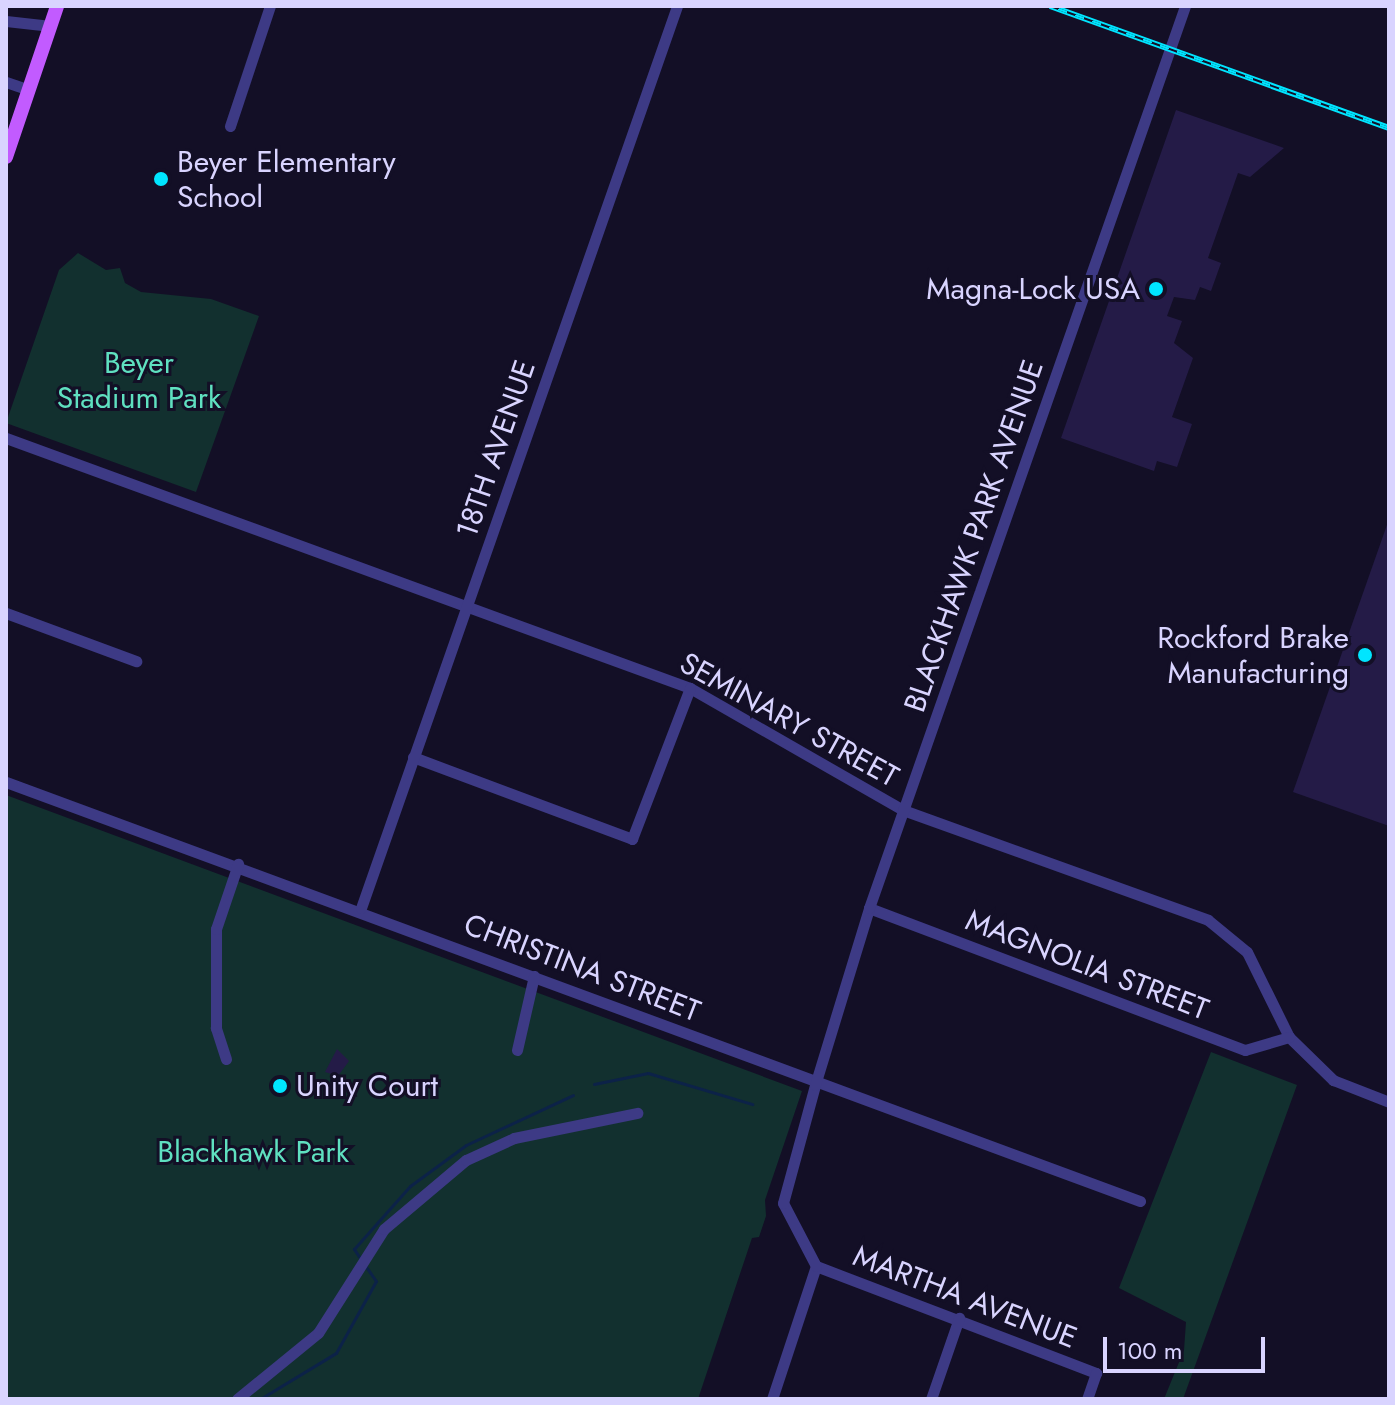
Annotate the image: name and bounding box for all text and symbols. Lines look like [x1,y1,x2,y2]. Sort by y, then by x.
place label: Beyer Elementary School [177,144,396,214]
marker: Beyer Elementary School [152,170,170,188]
place label: Magna-Lock USA [926,271,1140,307]
marker: Magna-Lock USA [1147,280,1165,298]
park label: Beyer Stadium Park [57,345,221,416]
street label: BLACKHAWK PARK AVENUE [897,355,1051,717]
street label: 18TH AVENUE [449,356,543,542]
place label: Rockford Brake Manufacturing [1157,620,1349,690]
street label: SEMINARY STREET [673,645,905,795]
marker: Rockford Brake Manufacturing [1356,646,1374,664]
street label: MAGNOLIA STREET [960,902,1214,1028]
street label: CHRISTINA STREET [459,906,705,1030]
place label: Unity Court [296,1068,438,1104]
marker: Unity Court [271,1077,289,1095]
park label: Blackhawk Park [157,1134,349,1170]
street label: MARTHA AVENUE [848,1238,1082,1356]
scale bar [1107,1321,1269,1371]
text: 100 m [1117,1333,1183,1368]

